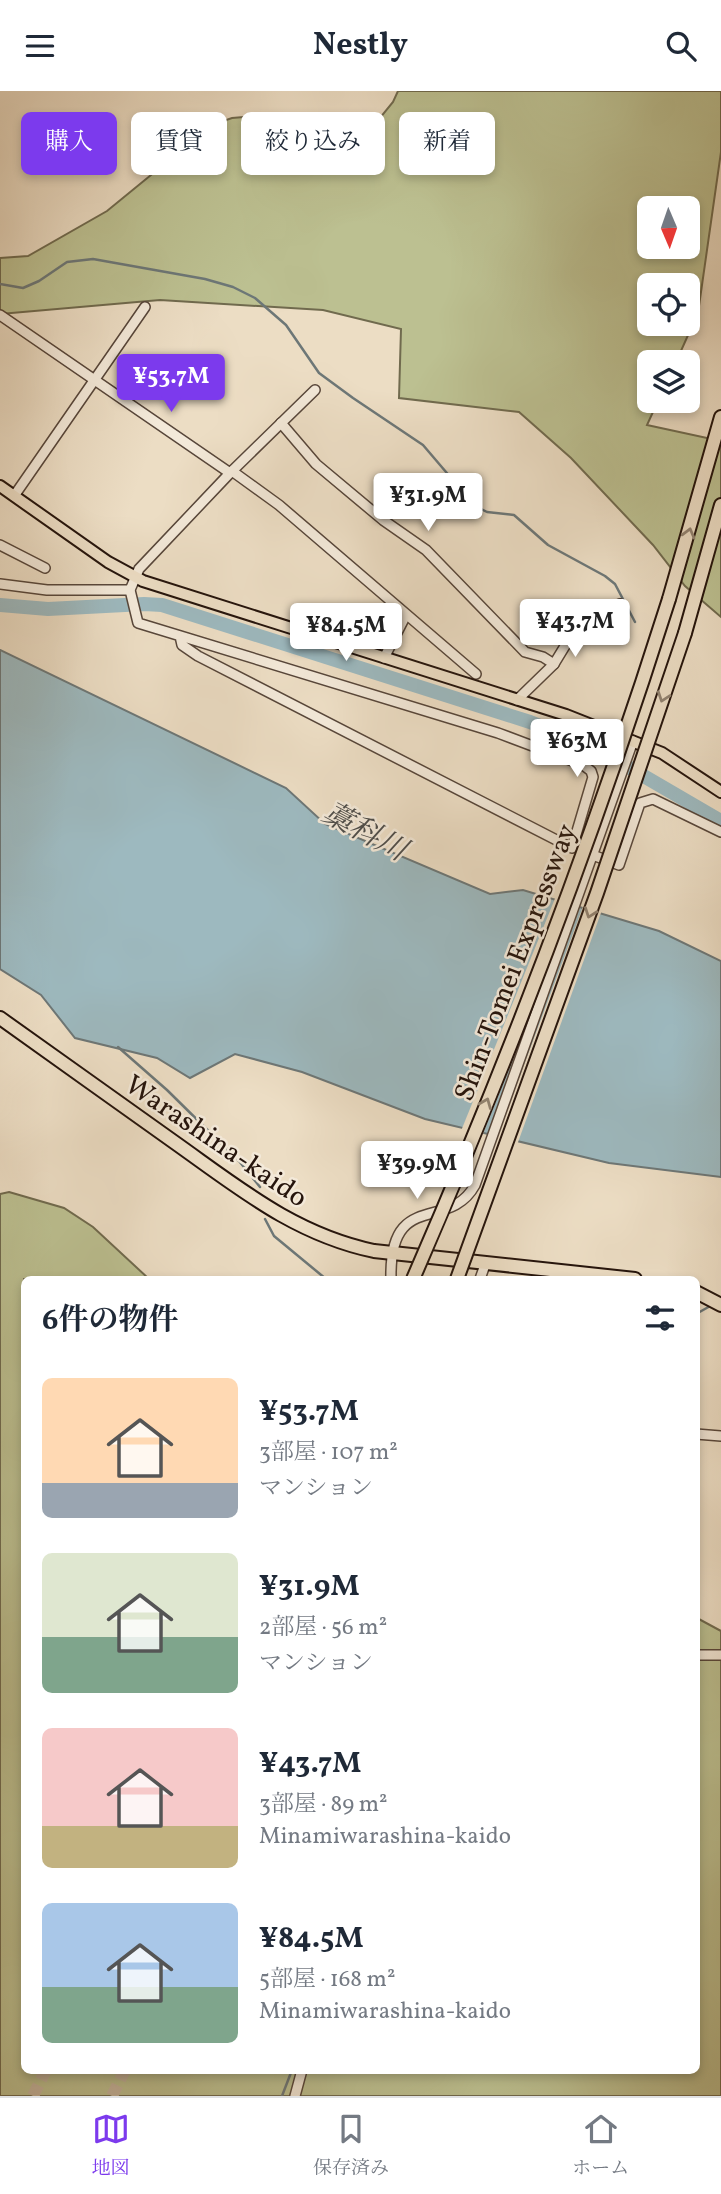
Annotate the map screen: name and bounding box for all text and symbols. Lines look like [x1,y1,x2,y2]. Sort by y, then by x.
text: Nestly [313,24,408,68]
icon: menu [21,27,59,65]
icon: search [662,27,700,65]
chip: 購入 [21,112,117,175]
chip: 賃貸 [131,112,227,175]
chip: 絞り込み [241,112,385,175]
chip: 新着 [399,112,495,175]
north arrow [637,196,700,259]
map controls [637,196,700,413]
button: locate [637,273,700,336]
button: layers [637,350,700,413]
pin: ¥53.7M [114,355,228,414]
text: ¥53.7M [133,361,209,393]
pin: ¥31.9M [371,473,485,533]
text: ¥31.9M [390,480,466,512]
one-way arrow [681,527,695,539]
pin: ¥43.7M [518,599,632,659]
pin: ¥84.5M [289,603,403,663]
text: ¥43.7M [536,606,614,638]
text: ¥84.5M [306,610,386,642]
one-way arrow [657,690,671,703]
pin: ¥63M [536,719,618,779]
text: ¥63M [547,726,607,758]
water label: 藁科川 [314,793,416,874]
street label: Shin-Tomei Expressway [445,819,587,1107]
one-way arrow [584,906,598,918]
street label: Warashina-kaido [117,1066,315,1218]
one-way arrow [478,1098,492,1110]
pin: ¥39.9M [360,1141,474,1201]
text: ¥39.9M [377,1148,457,1180]
icon: filters [641,1299,679,1337]
text: 6件の物件 [42,1300,178,1342]
text: ¥53.7M [259,1391,359,1433]
icon: home [98,1406,182,1490]
text: 3部屋 · 107 m² [259,1437,398,1469]
text: マンション [259,1473,373,1505]
text: ¥31.9M [259,1566,359,1608]
icon: home [98,1581,182,1665]
text: 2部屋 · 56 m² [259,1612,387,1644]
text: マンション [259,1648,373,1680]
text: ¥43.7M [259,1743,361,1785]
icon: home [98,1756,182,1840]
text: 3部屋 · 89 m² [259,1789,388,1821]
text: Minamiwarashina-kaido [259,1821,511,1853]
text: ¥84.5M [259,1918,363,1960]
icon: home [98,1931,182,2015]
text: 5部屋 · 168 m² [259,1964,395,1996]
text: Minamiwarashina-kaido [259,1996,511,2028]
tab: 地図 [92,2110,130,2182]
tab: 保存済み [313,2110,389,2182]
tab: ホーム [572,2110,629,2182]

